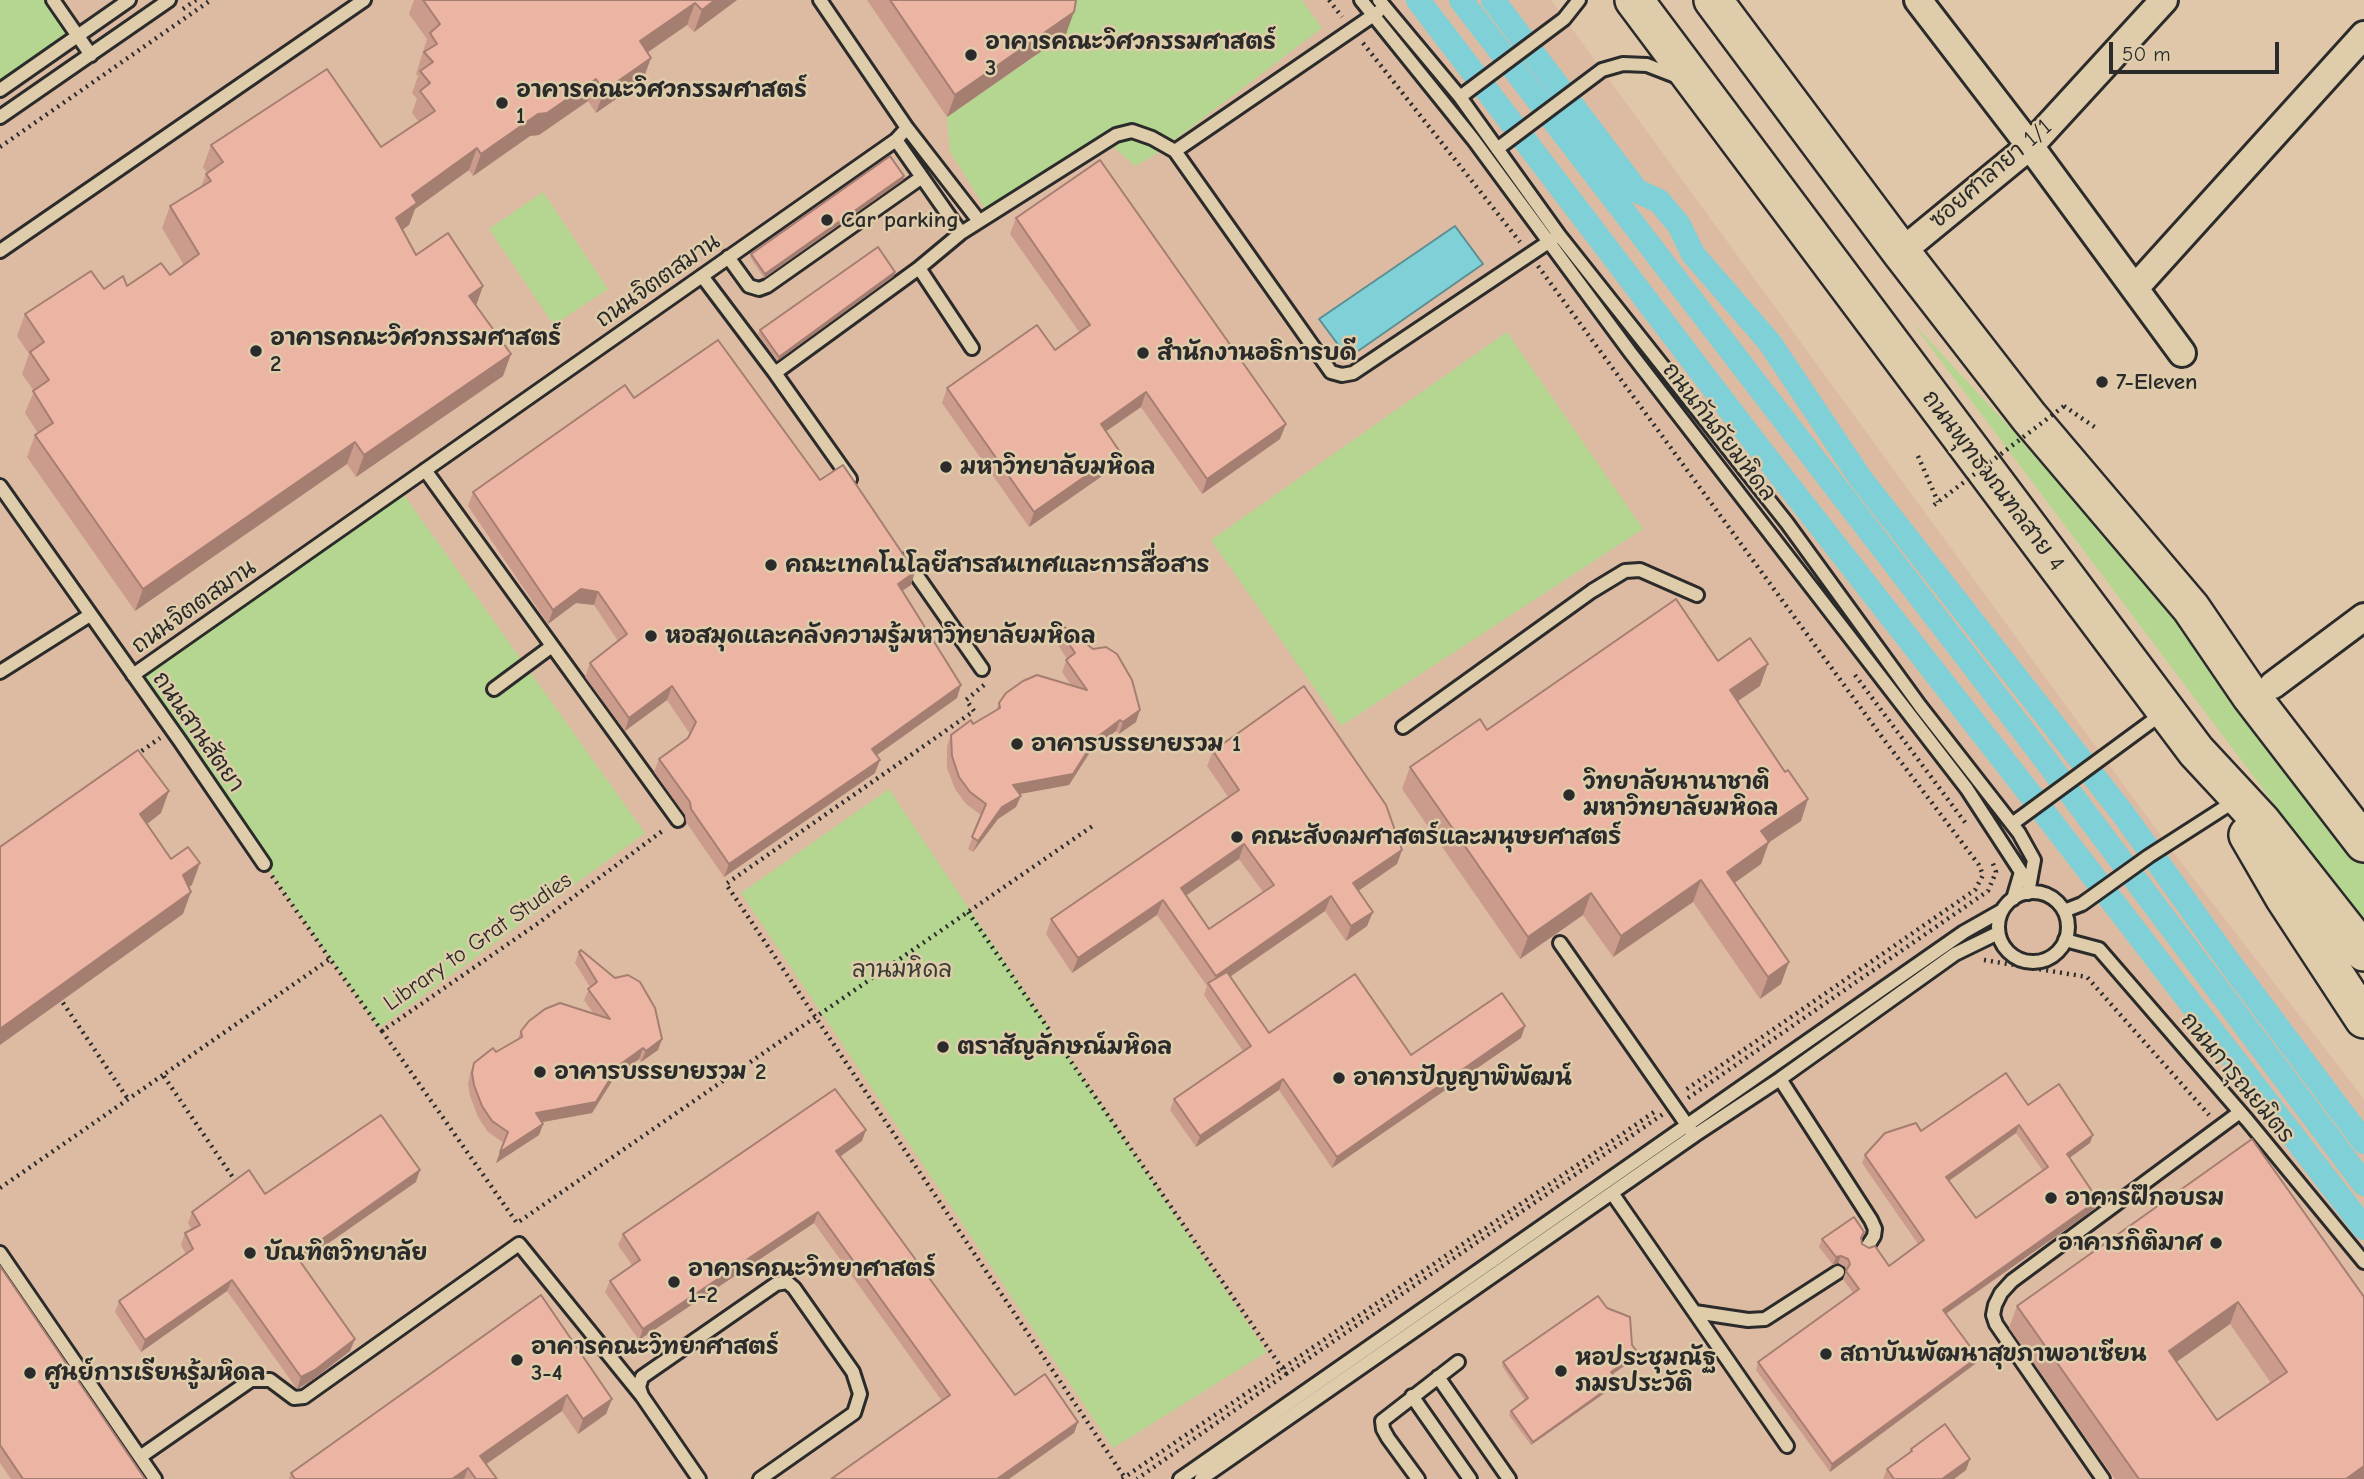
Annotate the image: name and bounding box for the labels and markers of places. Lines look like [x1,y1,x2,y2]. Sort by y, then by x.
place label: อาคารคณะวิศวกรรมศาสตร์ 3 [985,28,1276,82]
marker: อาคารคณะวิศวกรรมศาสตร์ 3 [963,47,979,63]
place label: อาคารคณะวิศวกรรมศาสตร์ 1 [516,76,807,130]
marker: อาคารคณะวิศวกรรมศาสตร์ 1 [494,95,510,111]
place label: Car parking [841,206,959,234]
marker: Car parking [819,212,835,228]
place label: อาคารคณะวิศวกรรมศาสตร์ 2 [270,324,561,378]
place label: สำนักงานอธิการบดี [1157,339,1357,367]
marker: อาคารคณะวิศวกรรมศาสตร์ 2 [248,343,264,359]
marker: สำนักงานอธิการบดี [1135,345,1151,361]
place label: 7-Eleven [2116,368,2197,396]
marker: 7-Eleven [2094,374,2110,390]
place label: มหาวิทยาลัยมหิดล [960,453,1155,481]
marker: มหาวิทยาลัยมหิดล [938,459,954,475]
place label: คณะเทคโนโลยีสารสนเทศและการสื่อสาร [785,551,1209,579]
marker: คณะเทคโนโลยีสารสนเทศและการสื่อสาร [763,557,779,573]
place label: หอสมุดและคลังความรู้มหาวิทยาลัยมหิดล [665,622,1096,650]
marker: หอสมุดและคลังความรู้มหาวิทยาลัยมหิดล [643,628,659,644]
place label: อาคารบรรยายรวม 1 [1031,730,1241,758]
marker: อาคารบรรยายรวม 1 [1009,736,1025,752]
place label: วิทยาลัยนานาชาติ มหาวิทยาลัยมหิดล [1583,768,1778,822]
marker: วิทยาลัยนานาชาติ มหาวิทยาลัยมหิดล [1561,787,1577,803]
place label: คณะสังคมศาสตร์และมนุษยศาสตร์ [1251,823,1621,851]
marker: คณะสังคมศาสตร์และมนุษยศาสตร์ [1229,829,1245,845]
place label: ตราสัญลักษณ์มหิดล [957,1033,1172,1061]
marker: ตราสัญลักษณ์มหิดล [935,1039,951,1055]
place label: อาคารบรรยายรวม 2 [554,1058,766,1086]
marker: อาคารบรรยายรวม 2 [532,1064,548,1080]
place label: อาคารปัญญาพิพัฒน์ [1353,1064,1572,1092]
marker: อาคารปัญญาพิพัฒน์ [1331,1070,1347,1086]
place label: อาคารฝึกอบรม [2065,1184,2224,1212]
marker: อาคารฝึกอบรม [2043,1190,2059,1206]
place label: อาคารกิติมาศ [2058,1229,2202,1257]
marker: อาคารกิติมาศ [2208,1235,2224,1251]
place label: บัณฑิตวิทยาลัย [264,1239,427,1267]
marker: บัณฑิตวิทยาลัย [242,1245,258,1261]
place label: อาคารคณะวิทยาศาสตร์ 1-2 [688,1255,936,1309]
marker: อาคารคณะวิทยาศาสตร์ 1-2 [666,1274,682,1290]
place label: อาคารคณะวิทยาศาสตร์ 3-4 [531,1333,779,1387]
place label: สถาบันพัฒนาสุขภาพอาเซียน [1840,1340,2147,1368]
place label: หอประชุมณัฐ ภมรประวัติ [1575,1344,1716,1398]
marker: สถาบันพัฒนาสุขภาพอาเซียน [1818,1346,1834,1362]
marker: อาคารคณะวิทยาศาสตร์ 3-4 [509,1352,525,1368]
place label: ศูนย์การเรียนรู้มหิดล [44,1359,266,1387]
marker: หอประชุมณัฐ ภมรประวัติ [1553,1363,1569,1379]
marker: ศูนย์การเรียนรู้มหิดล [22,1365,38,1381]

